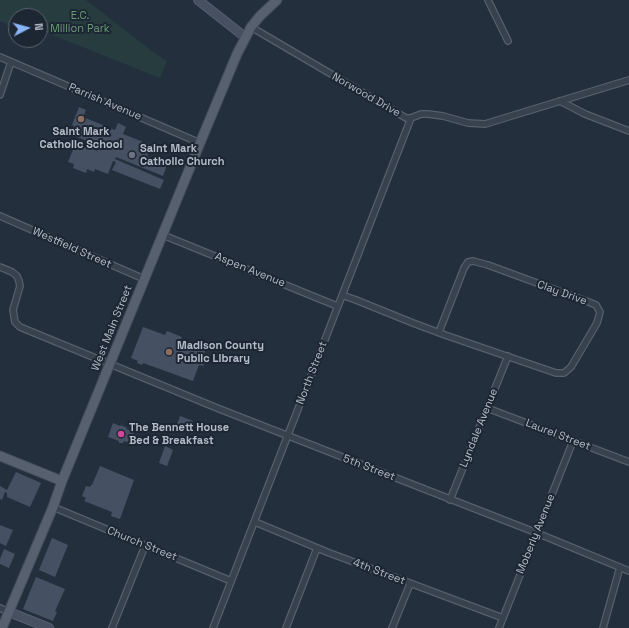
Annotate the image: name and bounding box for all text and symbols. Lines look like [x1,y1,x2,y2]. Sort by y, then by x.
north arrow [8,8,48,48]
park label: E.C. Million Park [50,9,110,35]
text: N [32,22,46,31]
street label: Norwood Drive [329,70,403,120]
street label: Parrish Avenue [67,81,143,123]
marker: Saint Mark Catholic School [76,114,86,124]
place label: Saint Mark Catholic School [40,125,122,151]
place label: Saint Mark Catholic Church [140,142,225,168]
marker: Saint Mark Catholic Church [127,150,137,160]
street label: Westfield Street [30,225,114,271]
street label: Aspen Avenue [213,250,287,290]
street label: Clay Drive [535,278,589,308]
street label: West Main Street [89,283,135,373]
place label: Madison County Public Library [177,339,264,365]
street label: North Street [294,340,330,406]
marker: Madison County Public Library [164,347,174,357]
street label: Lyndale Avenue [457,387,501,469]
street label: Laurel Street [524,417,592,453]
place label: The Bennett House Bed & Breakfast [129,421,229,447]
marker: The Bennett House Bed & Breakfast [116,429,126,439]
street label: 5th Street [341,452,397,484]
street label: Moberly Avenue [514,492,558,576]
street label: Church Street [105,524,179,564]
street label: 4th Street [351,556,407,588]

